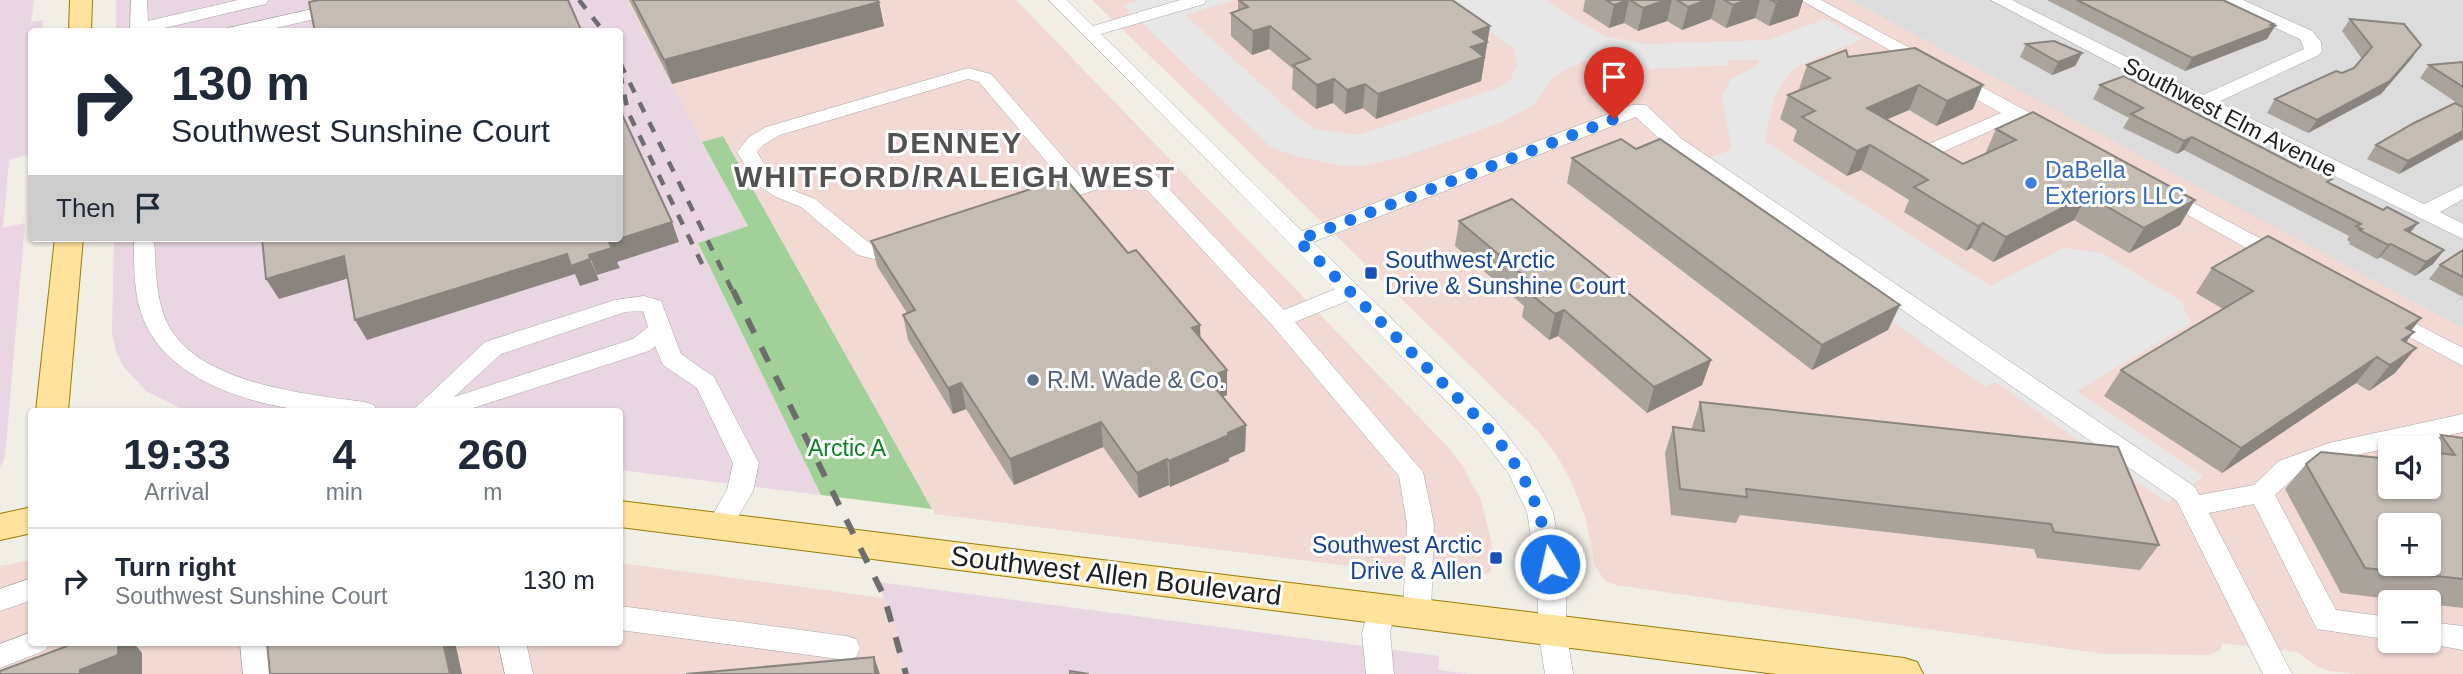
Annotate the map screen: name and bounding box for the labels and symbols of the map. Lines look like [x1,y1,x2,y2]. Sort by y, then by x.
pin [1584,47,1644,119]
street label: Southwest Elm Avenue [2119,52,2341,182]
district label: DENNEY WHITFORD/RALEIGH WEST [734,126,1176,193]
place label: DaBella Exteriors LLC [2045,157,2184,209]
marker: DaBella Exteriors LLC [2023,175,2039,191]
place label: Southwest Arctic Drive & Sunshine Court [1385,247,1626,299]
marker: Southwest Arctic Drive & Sunshine Court [1363,265,1379,281]
place label: R.M. Wade & Co. [1047,367,1225,393]
marker: R.M. Wade & Co. [1025,372,1041,388]
park label: Arctic A [808,435,887,461]
position arrow [1513,527,1587,601]
place label: Southwest Arctic Drive & Allen [1312,532,1482,584]
street label: Southwest Allen Boulevard [949,540,1283,611]
marker: Southwest Arctic Drive & Allen [1488,550,1504,566]

